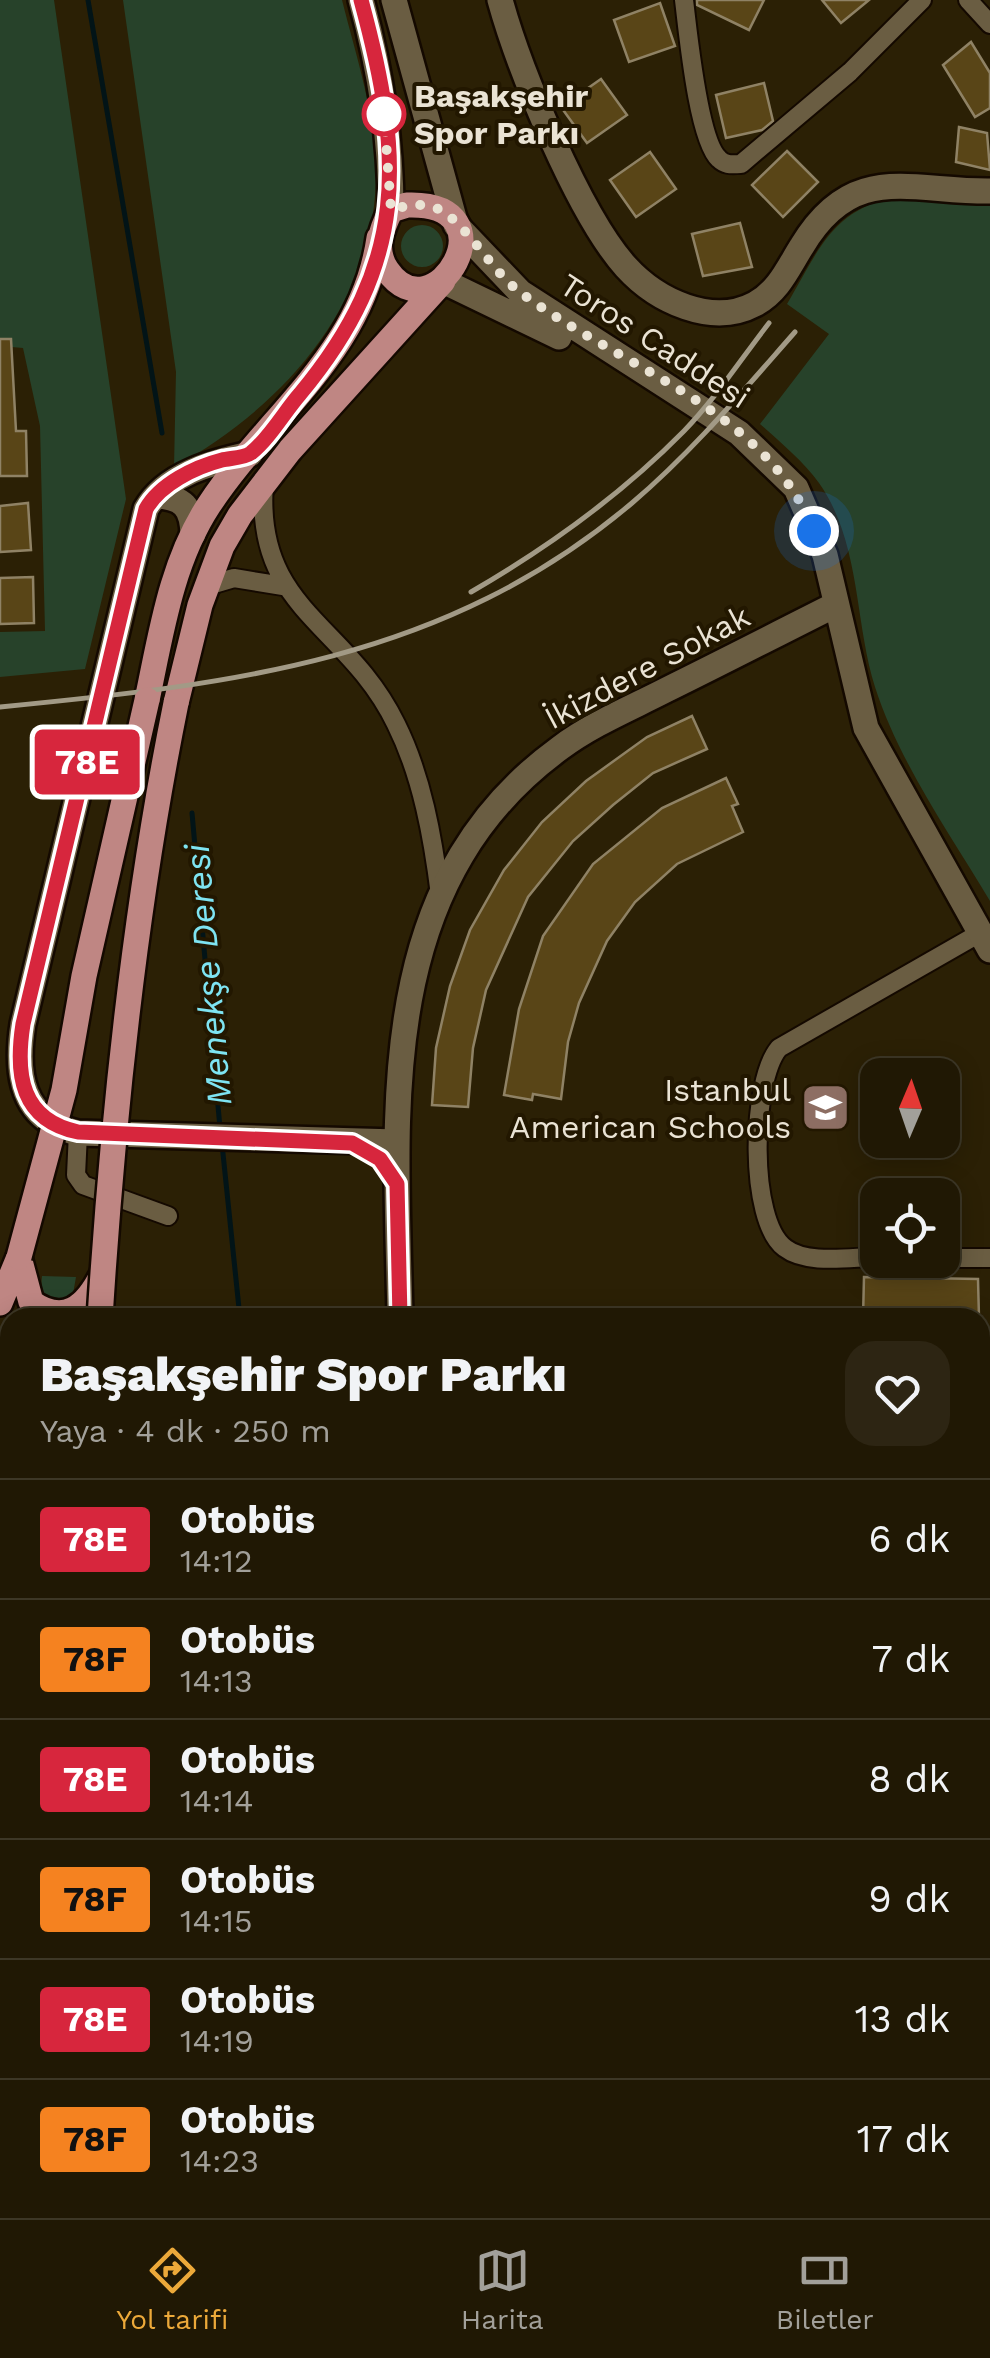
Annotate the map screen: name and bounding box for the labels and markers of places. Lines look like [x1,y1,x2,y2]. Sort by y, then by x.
place label: Başakşehir Spor Parkı [414,77,588,152]
marker: Başakşehir Spor Parkı [363,93,405,135]
place label: Istanbul American Schools [509,1071,791,1146]
school or university icon: Istanbul American Schools [800,1082,852,1134]

